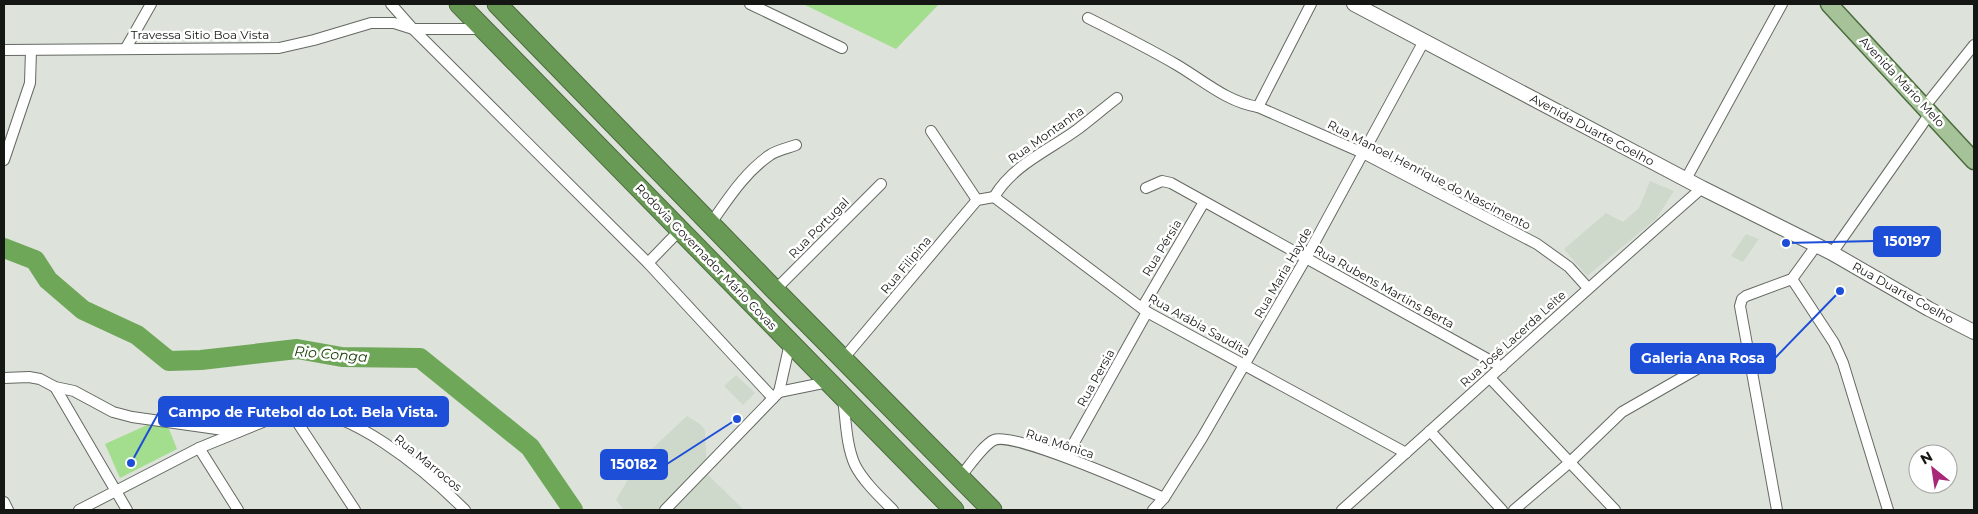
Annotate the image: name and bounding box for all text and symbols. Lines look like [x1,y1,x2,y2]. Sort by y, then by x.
street label: Travessa Sitio Boa Vista [131,27,269,42]
street label: Avenida Mário Melo [1857,33,1948,130]
street label: Avenida Duarte Coelho [1528,90,1657,169]
street label: Rua Montanha [1005,103,1086,166]
street label: Rua Manoel Henrique do Nascimento [1325,117,1533,233]
street label: Rodovia Governador Mário Covas [632,180,780,333]
street label: Rua Portugal [785,194,852,261]
street label: Rua Pérsia [1139,217,1184,279]
street label: Rua Maria Hayde [1251,225,1315,321]
callout: 150197 [1874,227,1940,256]
text: 150197 [1884,232,1930,250]
street label: Rua Filipina [877,233,934,297]
street label: Rua Rubens Martins Berta [1312,242,1457,331]
street label: Rua Duarte Coelho [1850,258,1957,327]
street label: Rua José Lacerda Leite [1457,287,1569,390]
street label: Rua Arábia Saudita [1146,290,1253,359]
water label: Rio Conga [294,342,368,366]
callout: Galeria Ana Rosa [1631,344,1775,373]
street label: Rua Persia [1074,346,1118,409]
text: Galeria Ana Rosa [1641,349,1765,367]
callout: Campo de Futebol do Lot. Bela Vista. [159,397,448,426]
text: Campo de Futebol do Lot. Bela Vista. [168,403,438,421]
street label: Rua Mônica [1024,425,1096,462]
street label: Rua Marrocos [392,431,465,494]
north arrow [1908,444,1958,494]
text: N [1917,447,1936,468]
callout: 150182 [601,450,667,479]
text: 150182 [611,455,657,473]

